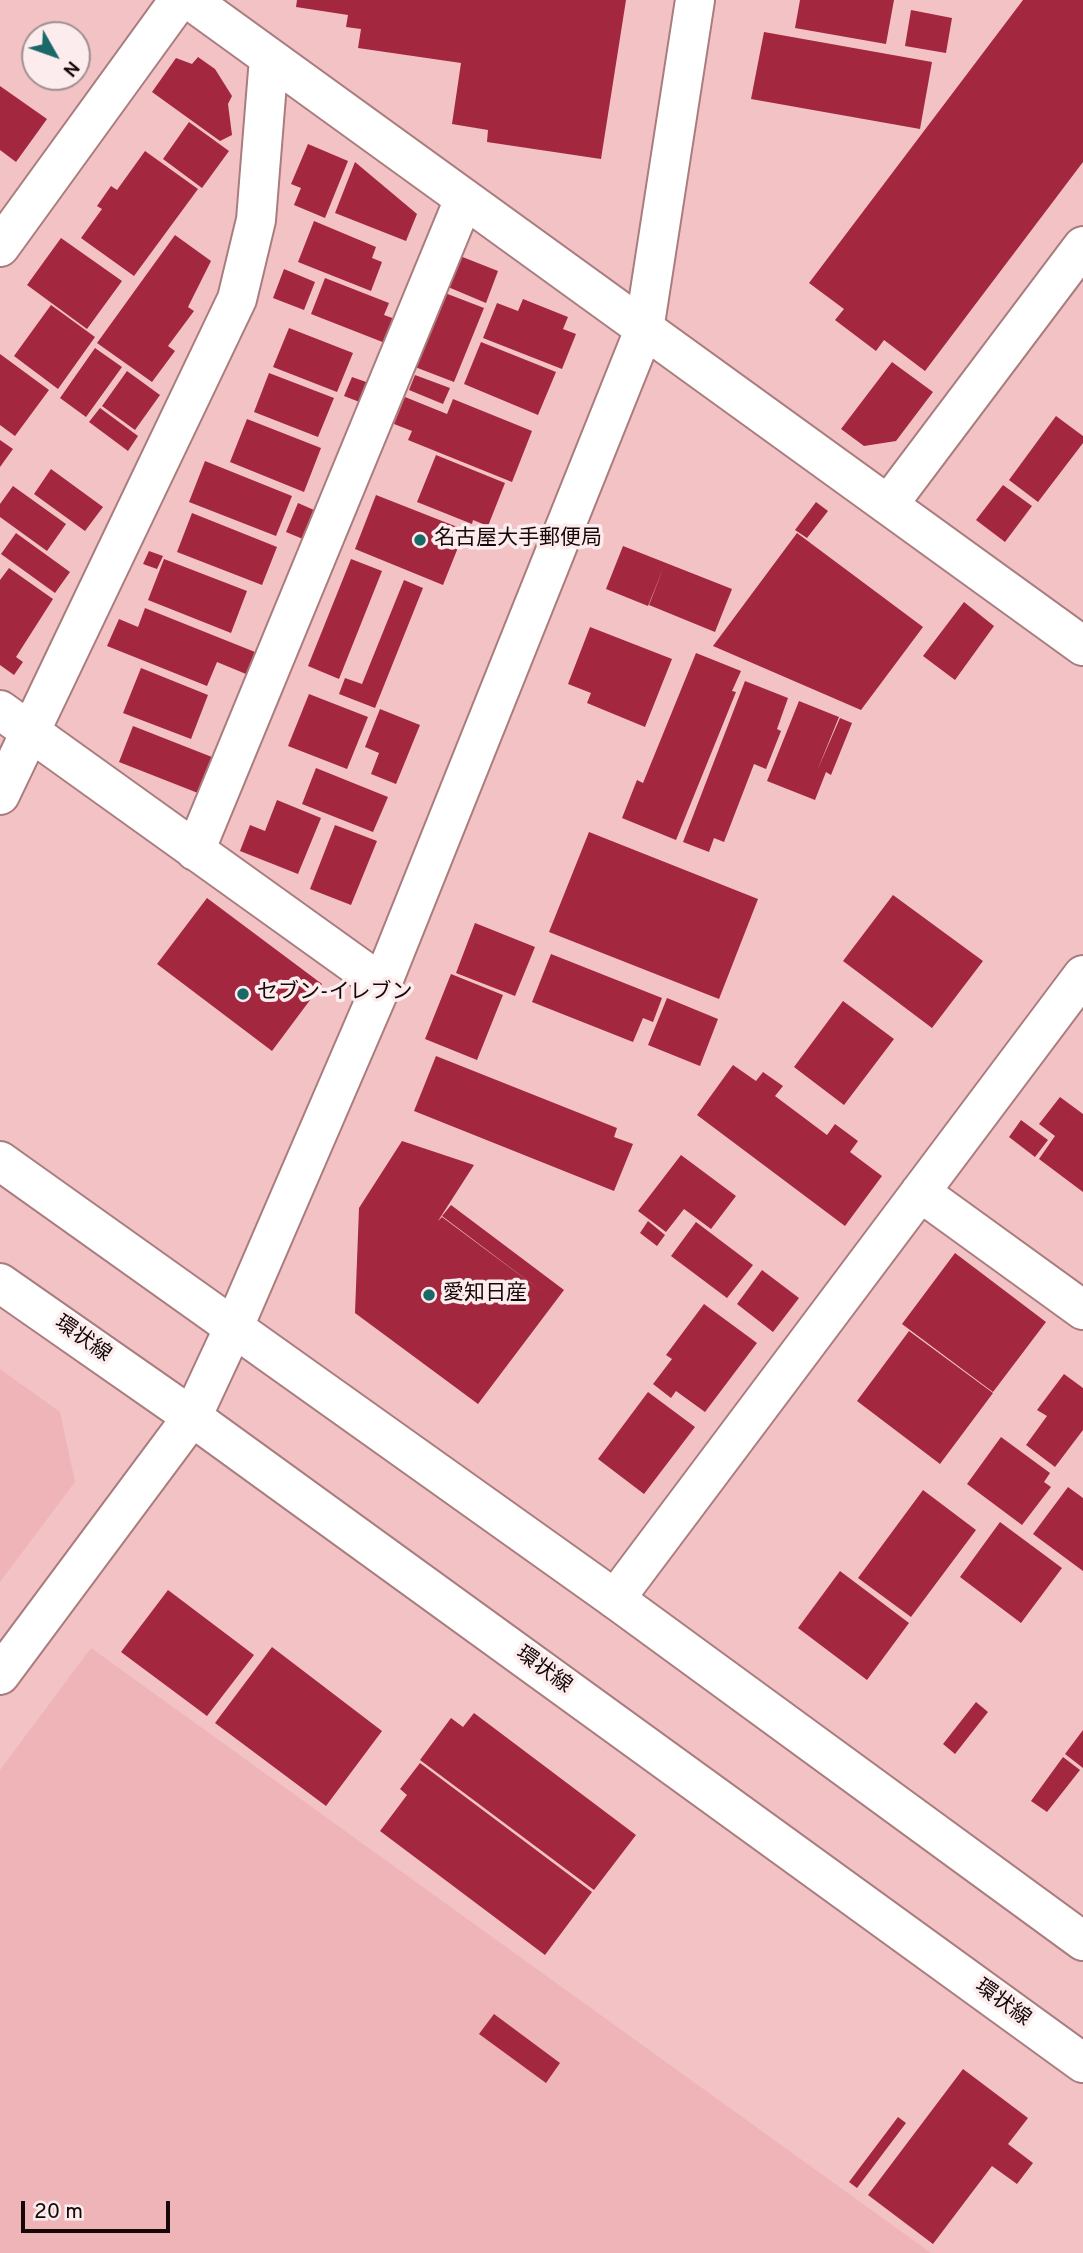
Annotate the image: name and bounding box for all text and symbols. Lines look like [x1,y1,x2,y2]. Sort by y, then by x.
north arrow [21,21,91,91]
text: N [57,55,84,81]
place label: 名古屋大手郵便局 [434,527,602,553]
marker: 名古屋大手郵便局 [412,532,428,548]
place label: セブン-イレブン [257,981,412,1007]
marker: セブン-イレブン [235,986,251,1002]
place label: 愛知日産 [443,1282,527,1308]
marker: 愛知日産 [421,1287,437,1303]
street label: 環状線 [49,1312,115,1368]
street label: 環状線 [510,1642,576,1700]
street label: 環状線 [969,1975,1035,2033]
scale bar [24,2186,173,2230]
text: 20 m [34,2199,83,2226]

